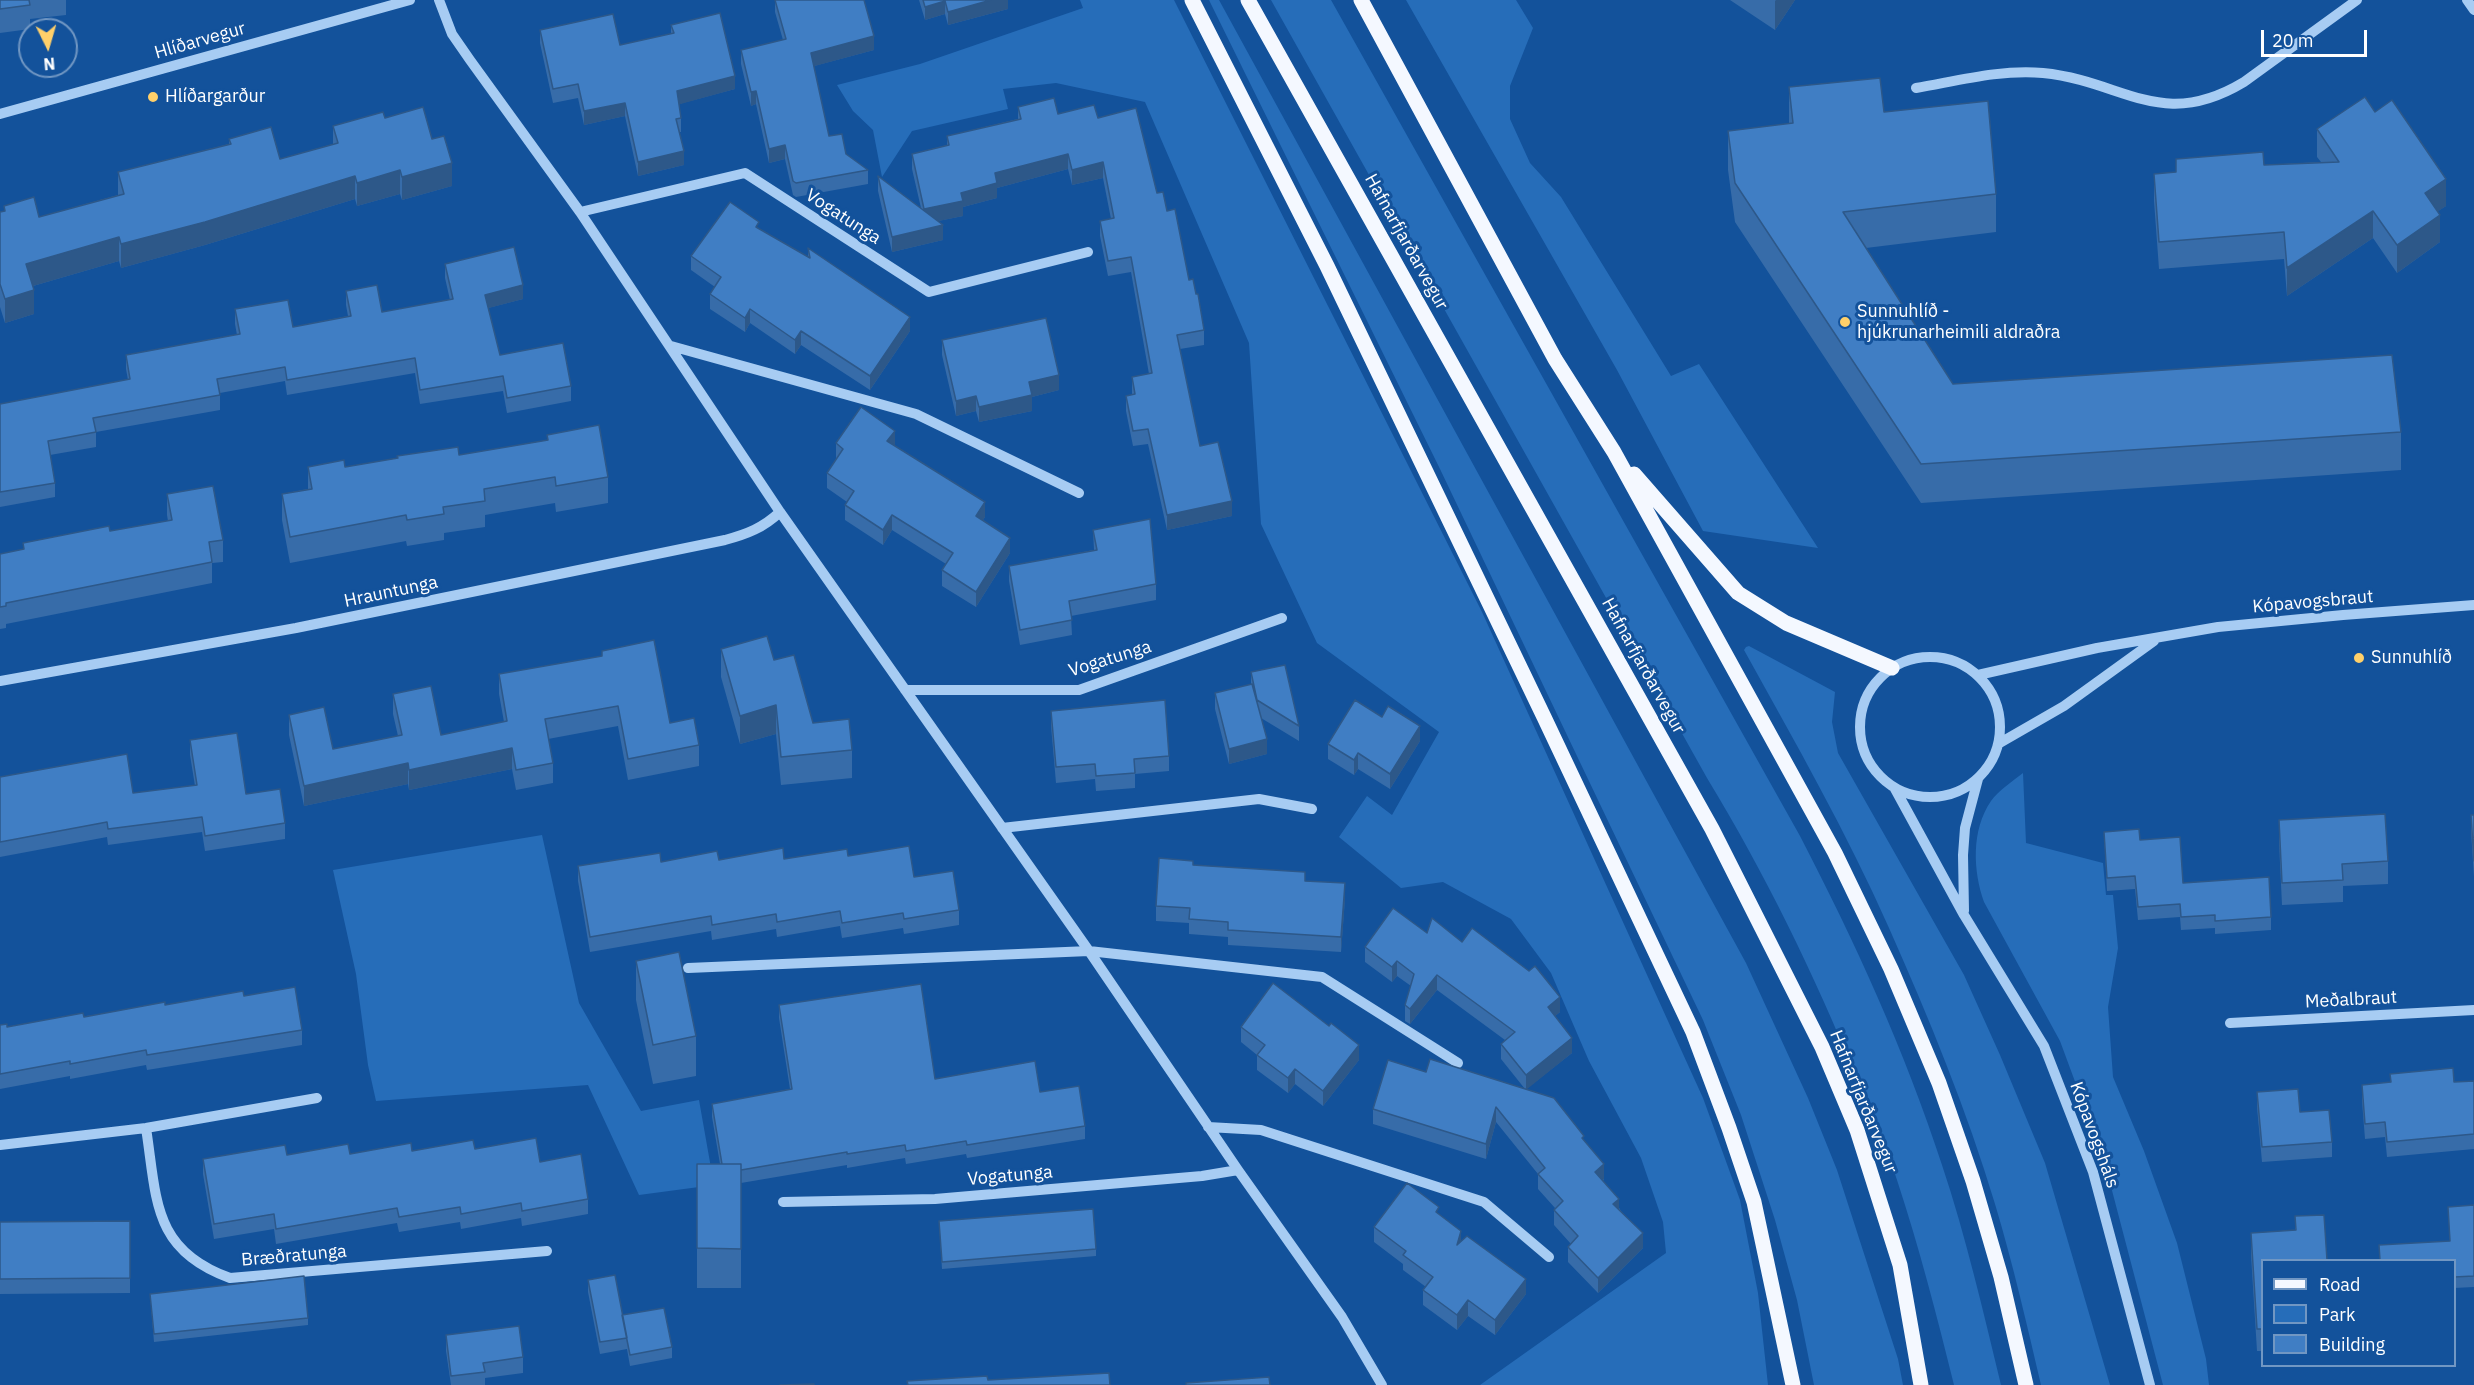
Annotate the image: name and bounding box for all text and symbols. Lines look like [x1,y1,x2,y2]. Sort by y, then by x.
north arrow [18,18,78,78]
street label: Hlíðarvegur [152,18,248,64]
scale bar [2264,18,2370,56]
text: 20 m [2272,29,2314,52]
text: N [43,53,56,74]
place label: Hlíðargarður [165,86,265,108]
marker: Hlíðargarður [146,90,160,104]
street label: Hafnarfjarðarvegur [1360,170,1452,314]
street label: Vogatunga [801,185,885,249]
place label: Sunnuhlíð - hjúkrunarheimili aldraðra [1857,301,2060,344]
marker: Sunnuhlíð - hjúkrunarheimili aldraðra [1838,315,1852,329]
street label: Hrauntunga [342,572,440,612]
street label: Kópavogsbraut [2252,586,2374,618]
street label: Hafnarfjarðarvegur [1597,594,1689,738]
street label: Vogatunga [1066,636,1154,682]
place label: Sunnuhlíð [2371,647,2452,669]
marker: Sunnuhlíð [2352,651,2366,665]
street label: Meðalbraut [2304,987,2398,1013]
street label: Hafnarfjarðarvegur [1824,1027,1902,1177]
street label: Kópavogsháls [2065,1079,2123,1191]
street label: Vogatunga [967,1162,1053,1190]
street label: Bræðratunga [240,1241,348,1271]
legend [2261,1259,2456,1367]
text: Road [2319,1273,2360,1296]
text: Park [2319,1303,2355,1326]
text: Building [2319,1333,2385,1356]

